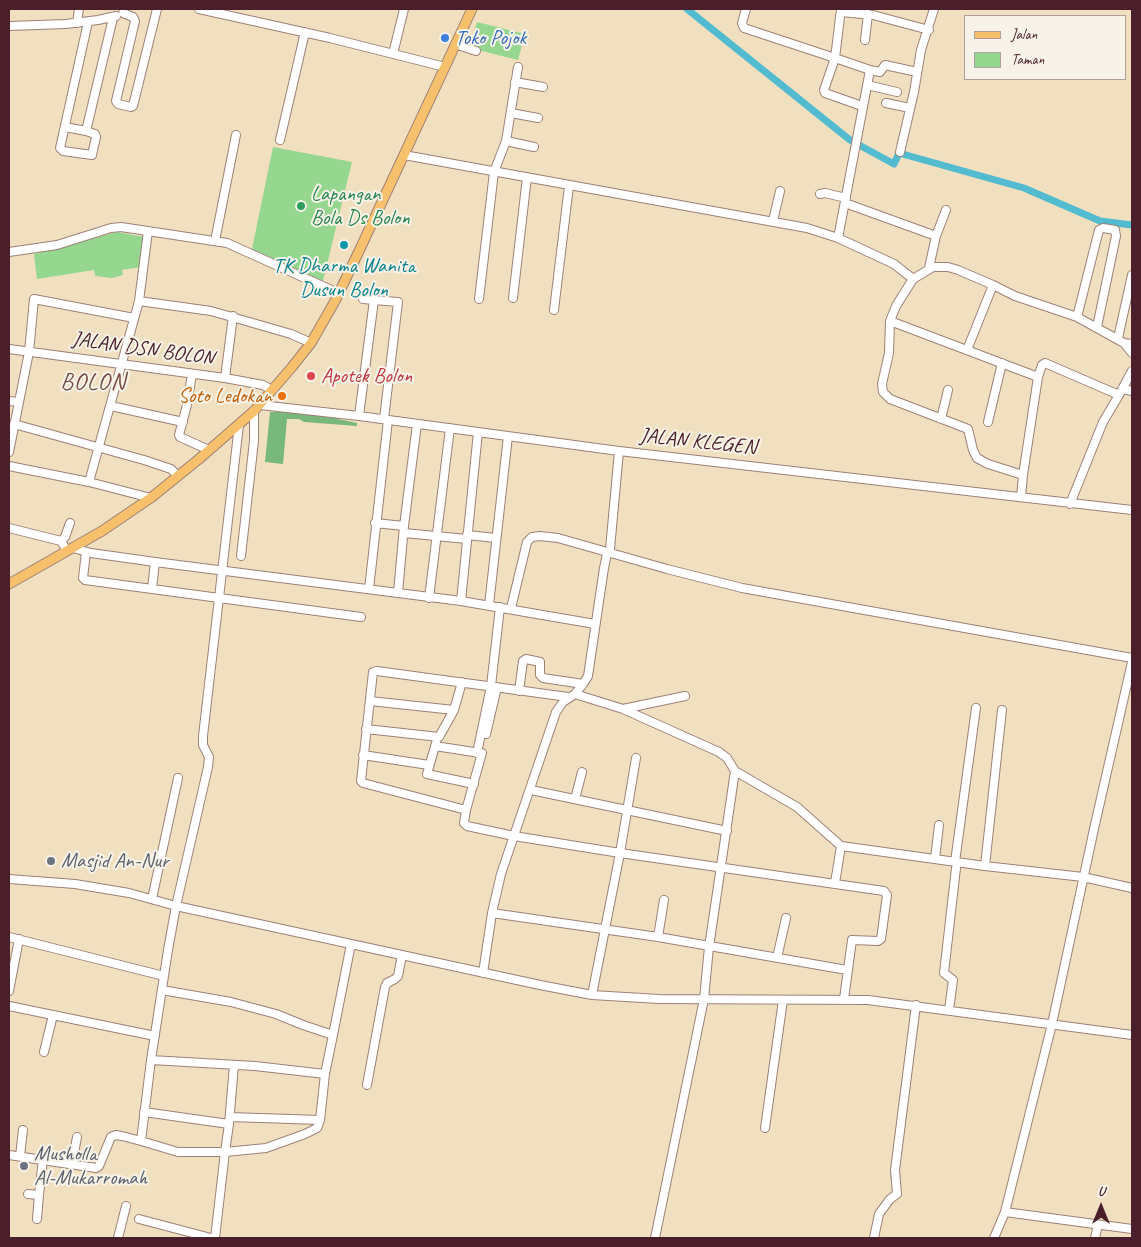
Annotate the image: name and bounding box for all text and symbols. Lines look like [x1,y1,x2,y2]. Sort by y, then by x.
legend [964,15,1126,80]
place label: Toko Pojok [455,25,526,51]
text: Jalan [1011,25,1037,44]
marker: Toko Pojok [439,32,451,44]
text: Taman [1011,50,1044,69]
place label: Lapangan Bola Ds Bolon [311,181,410,231]
marker: Lapangan Bola Ds Bolon [295,200,307,212]
marker: TK Dharma Wanita Dusun Bolon [338,239,350,251]
place label: TK Dharma Wanita Dusun Bolon [273,253,415,303]
street label: JALAN DSN BOLON [71,327,215,371]
place label: Apotek Bolon [321,363,412,389]
district label: BOLON [60,369,126,397]
marker: Apotek Bolon [305,370,317,382]
place label: Soto Ledokan [178,383,272,409]
marker: Soto Ledokan [276,390,288,402]
street label: JALAN KLEGEN [639,423,757,461]
place label: Masjid An-Nur [61,848,169,874]
marker: Masjid An-Nur [45,855,57,867]
place label: Musholla Al-Mukarromah [34,1141,147,1191]
marker: Musholla Al-Mukarromah [18,1160,30,1172]
north arrow [1076,1182,1126,1232]
text: U [1098,1183,1104,1200]

